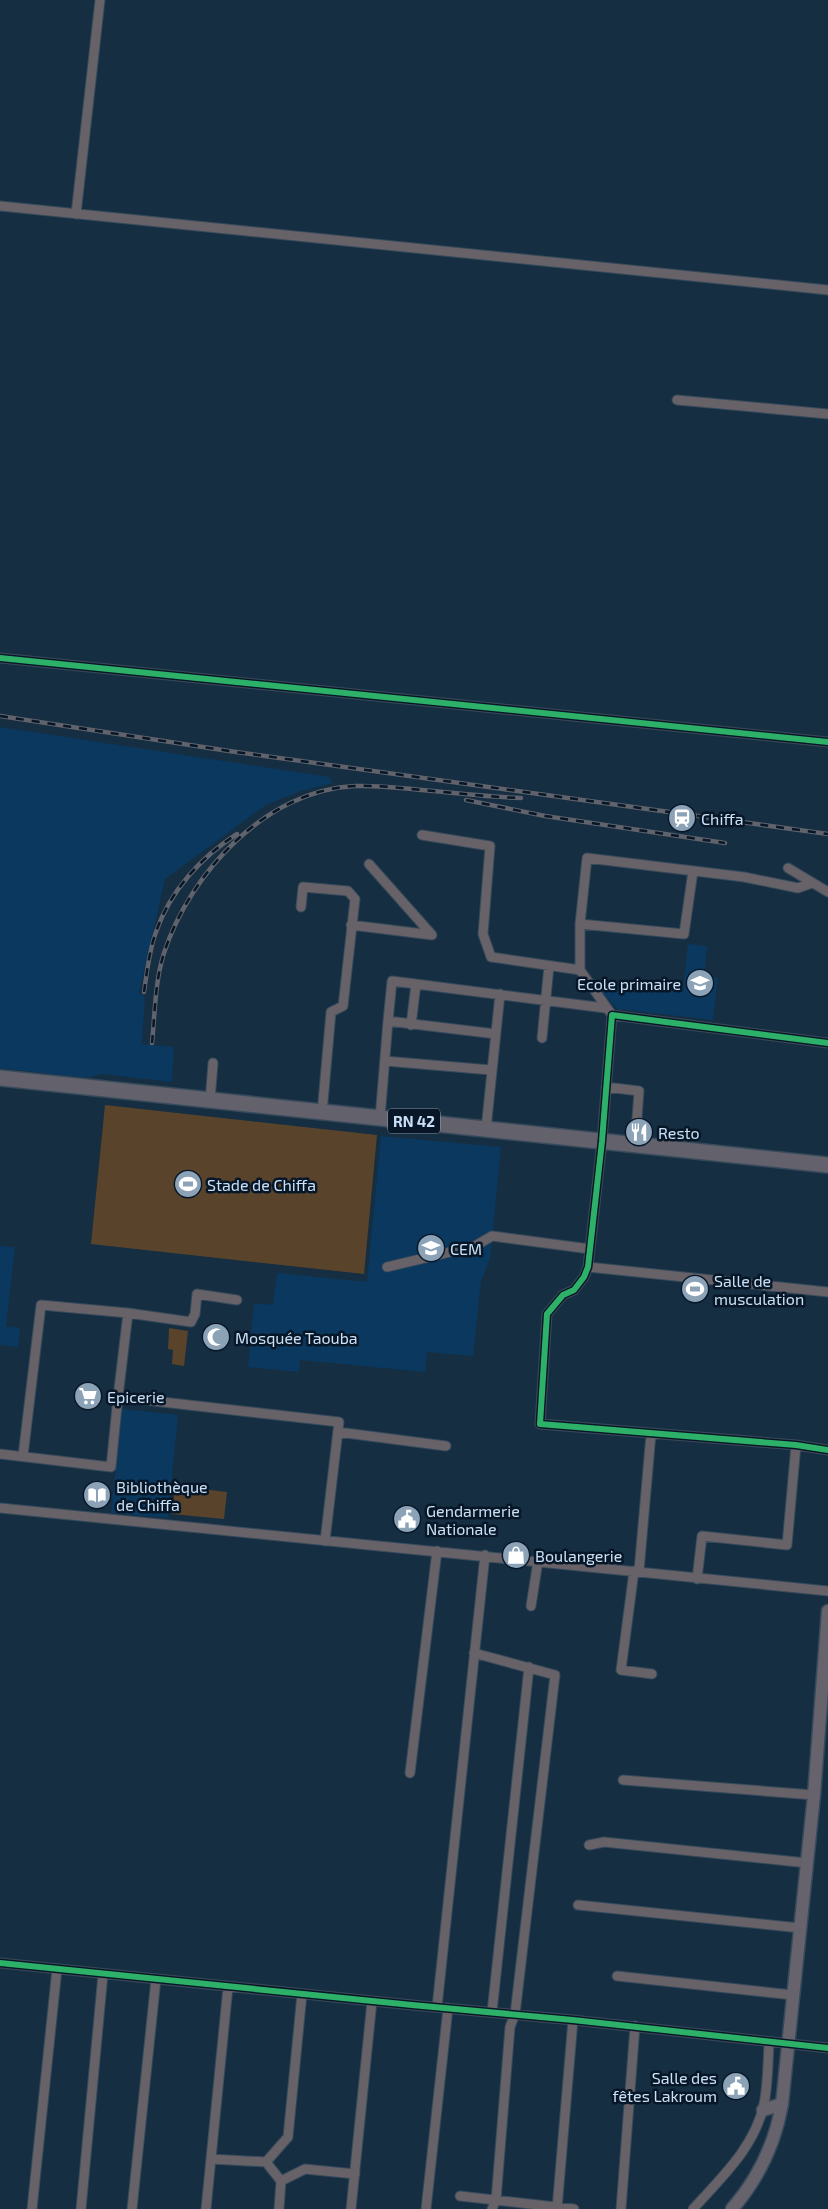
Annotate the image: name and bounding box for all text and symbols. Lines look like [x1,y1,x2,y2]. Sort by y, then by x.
station icon: Chiffa [667,803,697,833]
place label: Chiffa [701,809,744,828]
school or university icon: Ecole primaire [685,968,715,998]
place label: Ecole primaire [577,974,681,993]
road number: RN 42 [388,1108,440,1134]
restaurant icon: Resto [624,1117,654,1147]
place label: Resto [658,1123,700,1142]
sports icon: Stade de Chiffa [173,1169,203,1199]
place label: Stade de Chiffa [207,1175,316,1194]
school or university icon: CEM [416,1233,446,1263]
place label: CEM [450,1239,482,1258]
place label: Salle de musculation [714,1271,804,1308]
sports icon: Salle de musculation [680,1274,710,1304]
mosque icon: Mosquée Taouba [201,1322,231,1352]
place label: Mosquée Taouba [235,1328,358,1347]
supermarket icon: Epicerie [73,1381,103,1411]
place label: Epicerie [107,1387,164,1406]
place label: Bibliothèque de Chiffa [116,1477,208,1514]
library icon: Bibliothèque de Chiffa [82,1480,112,1510]
place label: Gendarmerie Nationale [426,1501,520,1538]
public building icon: Gendarmerie Nationale [392,1504,422,1534]
shop icon: Boulangerie [501,1540,531,1570]
place label: Boulangerie [535,1546,622,1565]
place label: Salle des fêtes Lakroum [612,2068,717,2105]
public building icon: Salle des fêtes Lakroum [721,2071,751,2101]

